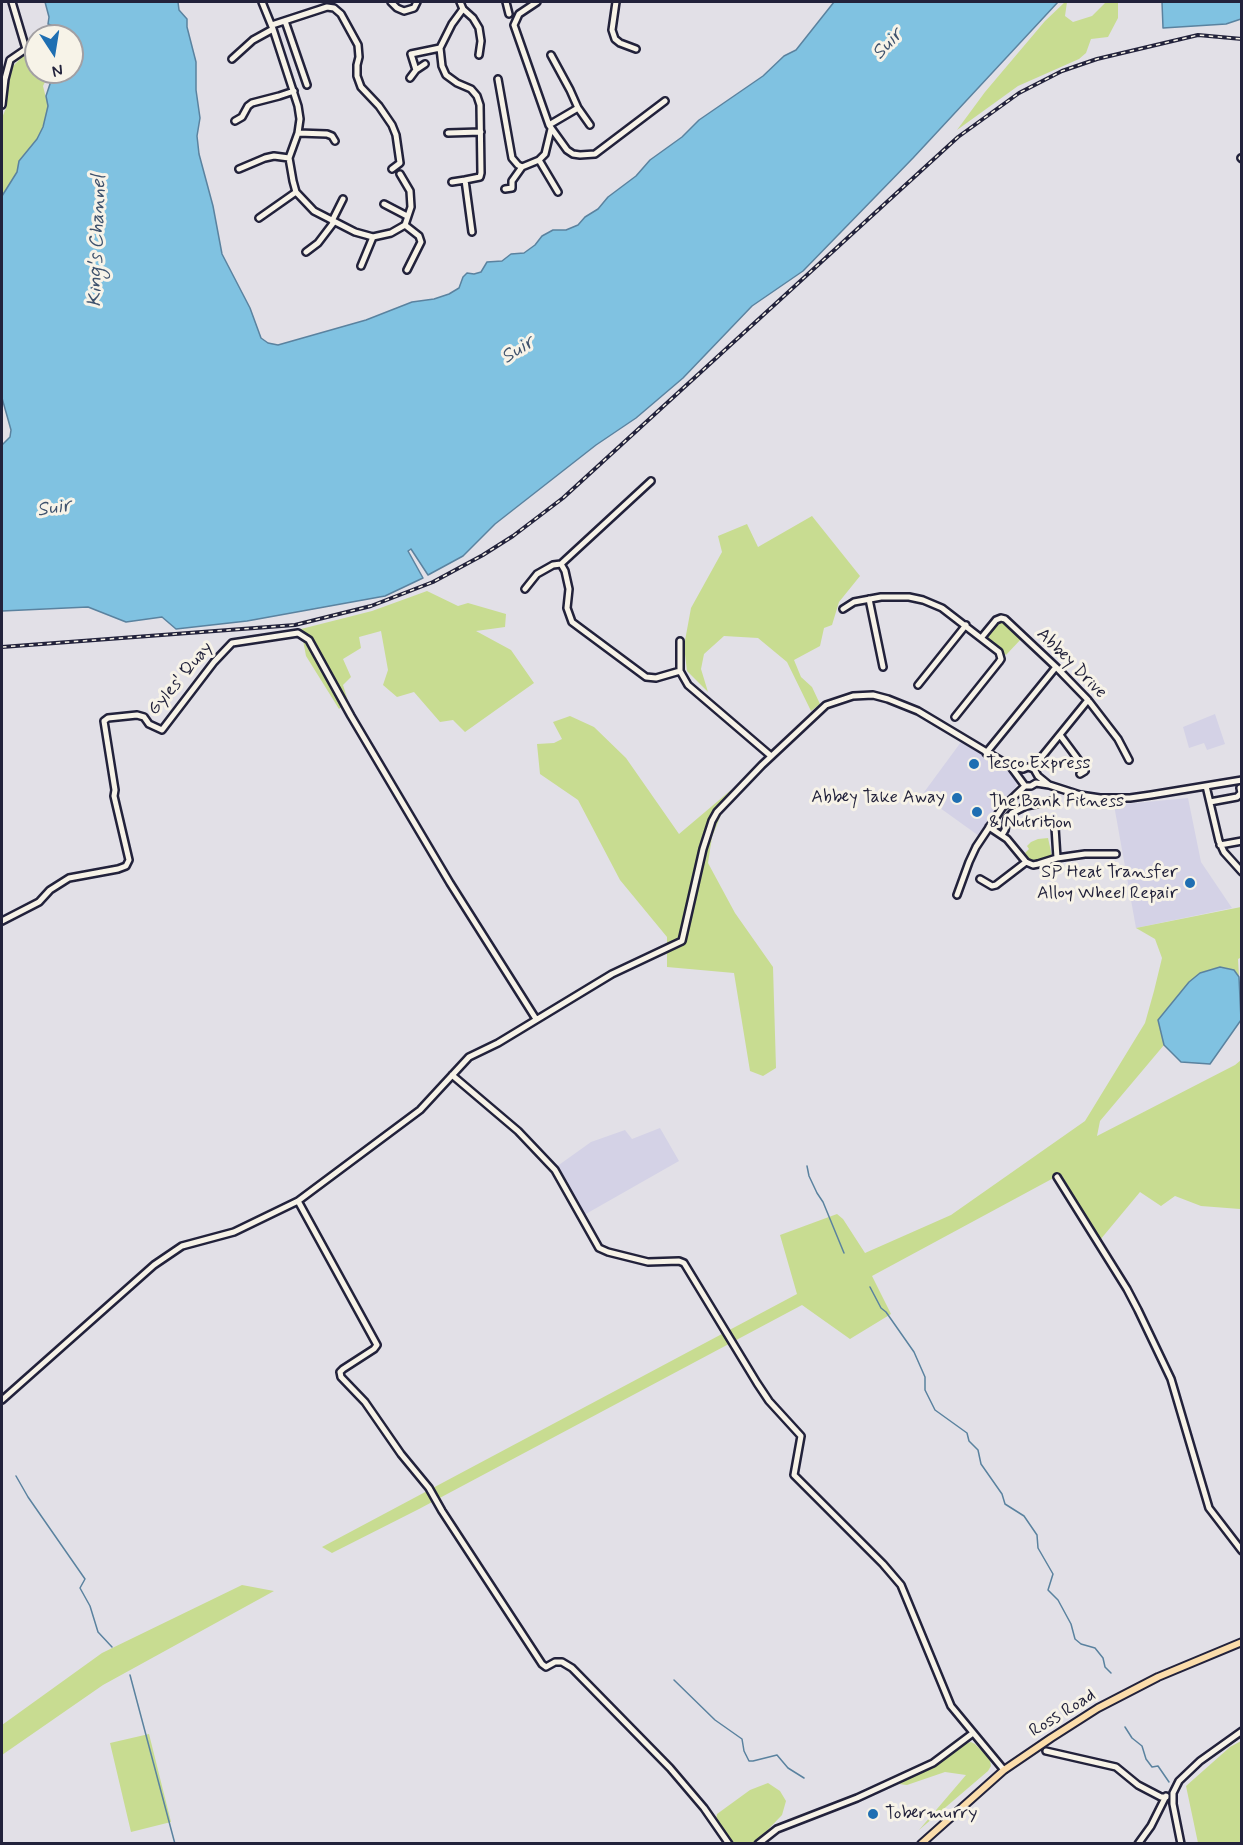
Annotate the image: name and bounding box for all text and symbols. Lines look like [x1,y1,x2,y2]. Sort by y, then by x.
north arrow [24,24,84,84]
water label: Suir [868,24,908,66]
text: N [50,59,65,82]
water label: King's Channel [84,175,112,307]
water label: Suir [497,332,539,370]
water label: Suir [35,494,73,524]
street label: Abbey Drive [1031,624,1111,704]
street label: Gyles' Quay [144,638,218,720]
place label: Tesco Express [986,753,1091,775]
marker: Tesco Express [967,757,981,771]
place label: Abbey Take Away [811,787,945,809]
marker: Abbey Take Away [950,791,964,805]
place label: The Bank Fitness & Nutrition [989,791,1124,834]
marker: The Bank Fitness & Nutrition [970,805,984,819]
place label: SP Heat Transfer Alloy Wheel Repair [1037,862,1178,904]
marker: SP Heat Transfer Alloy Wheel Repair [1183,876,1197,890]
street label: Ross Road [1026,1685,1100,1743]
place label: Tobermurry [885,1803,977,1825]
marker: Tobermurry [866,1807,880,1821]

